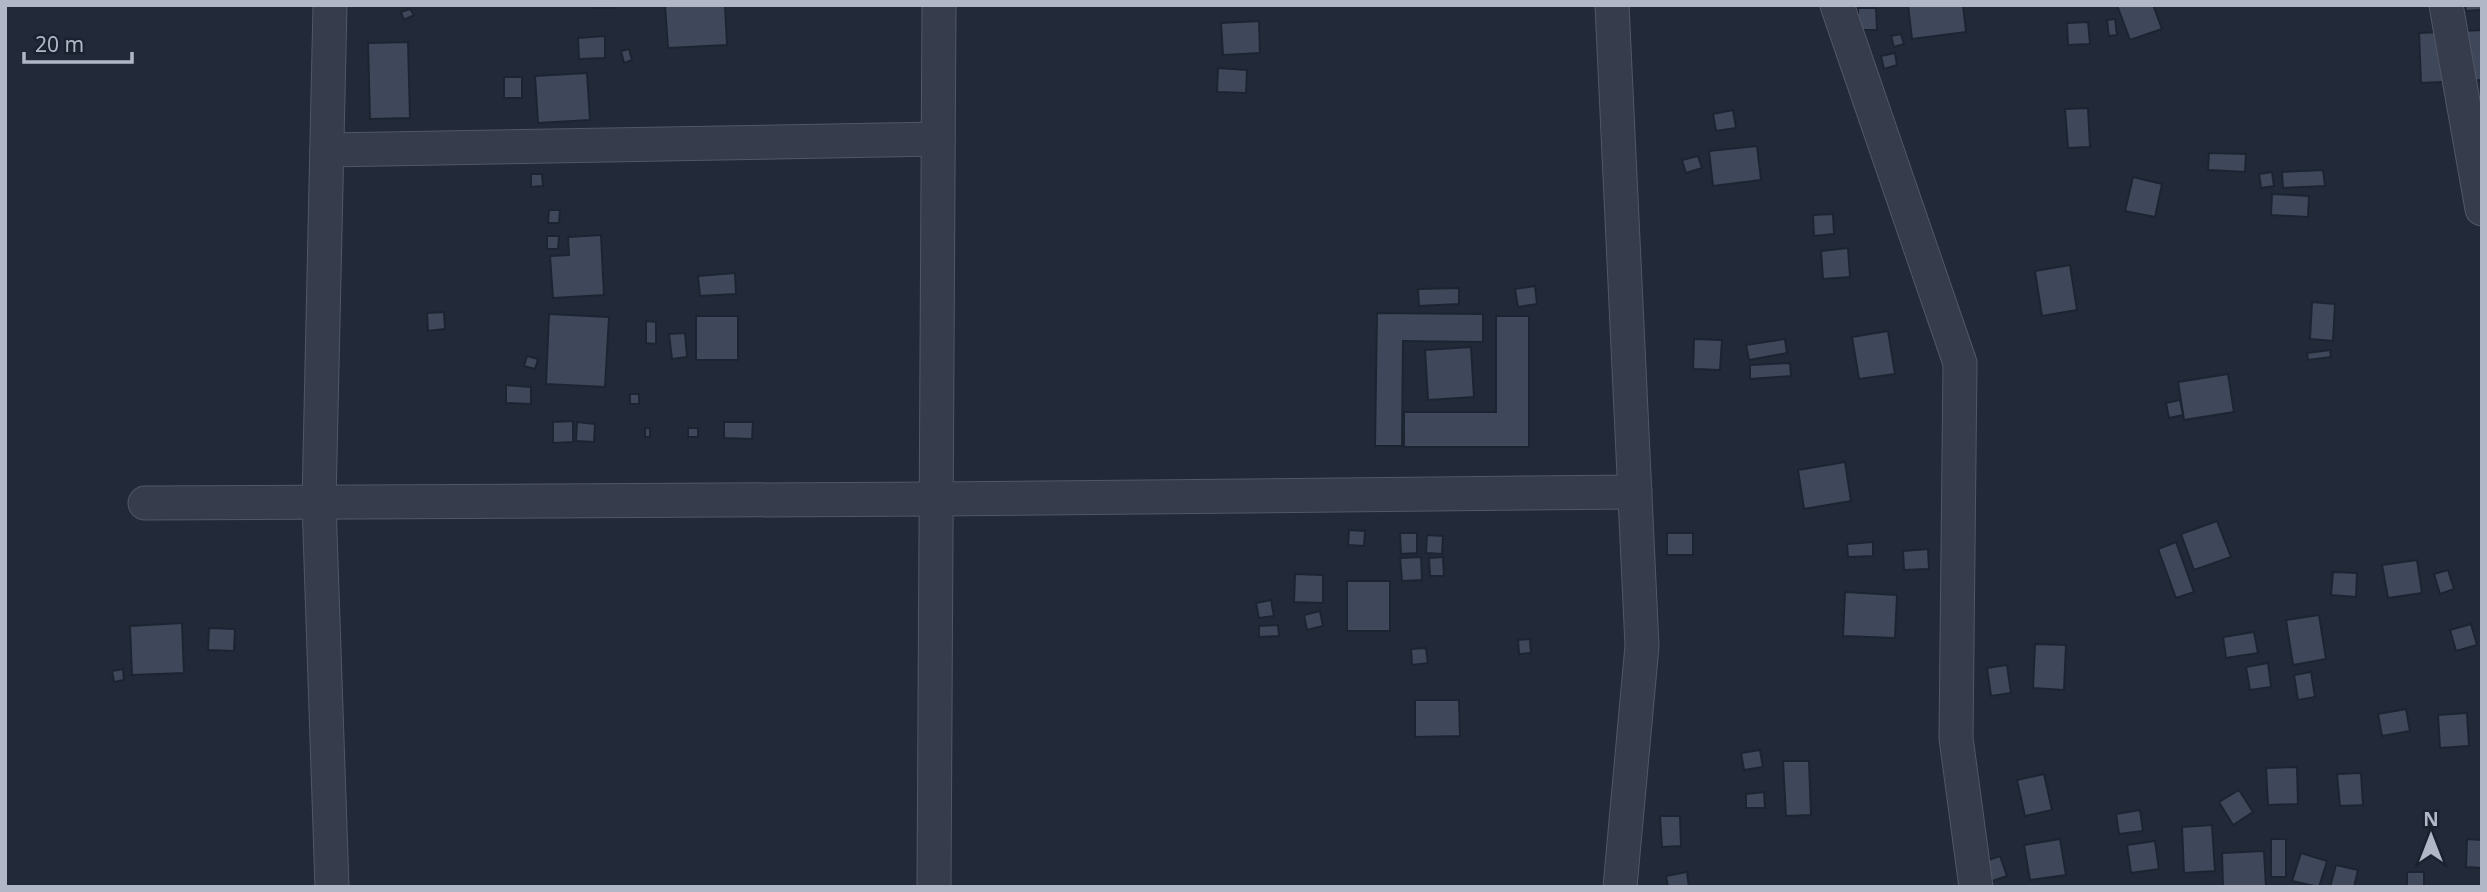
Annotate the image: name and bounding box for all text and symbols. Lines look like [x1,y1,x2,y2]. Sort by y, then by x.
scale bar [24,21,133,65]
text: 20 m [35,30,84,58]
north arrow [2396,801,2466,871]
text: N [2423,806,2439,832]

